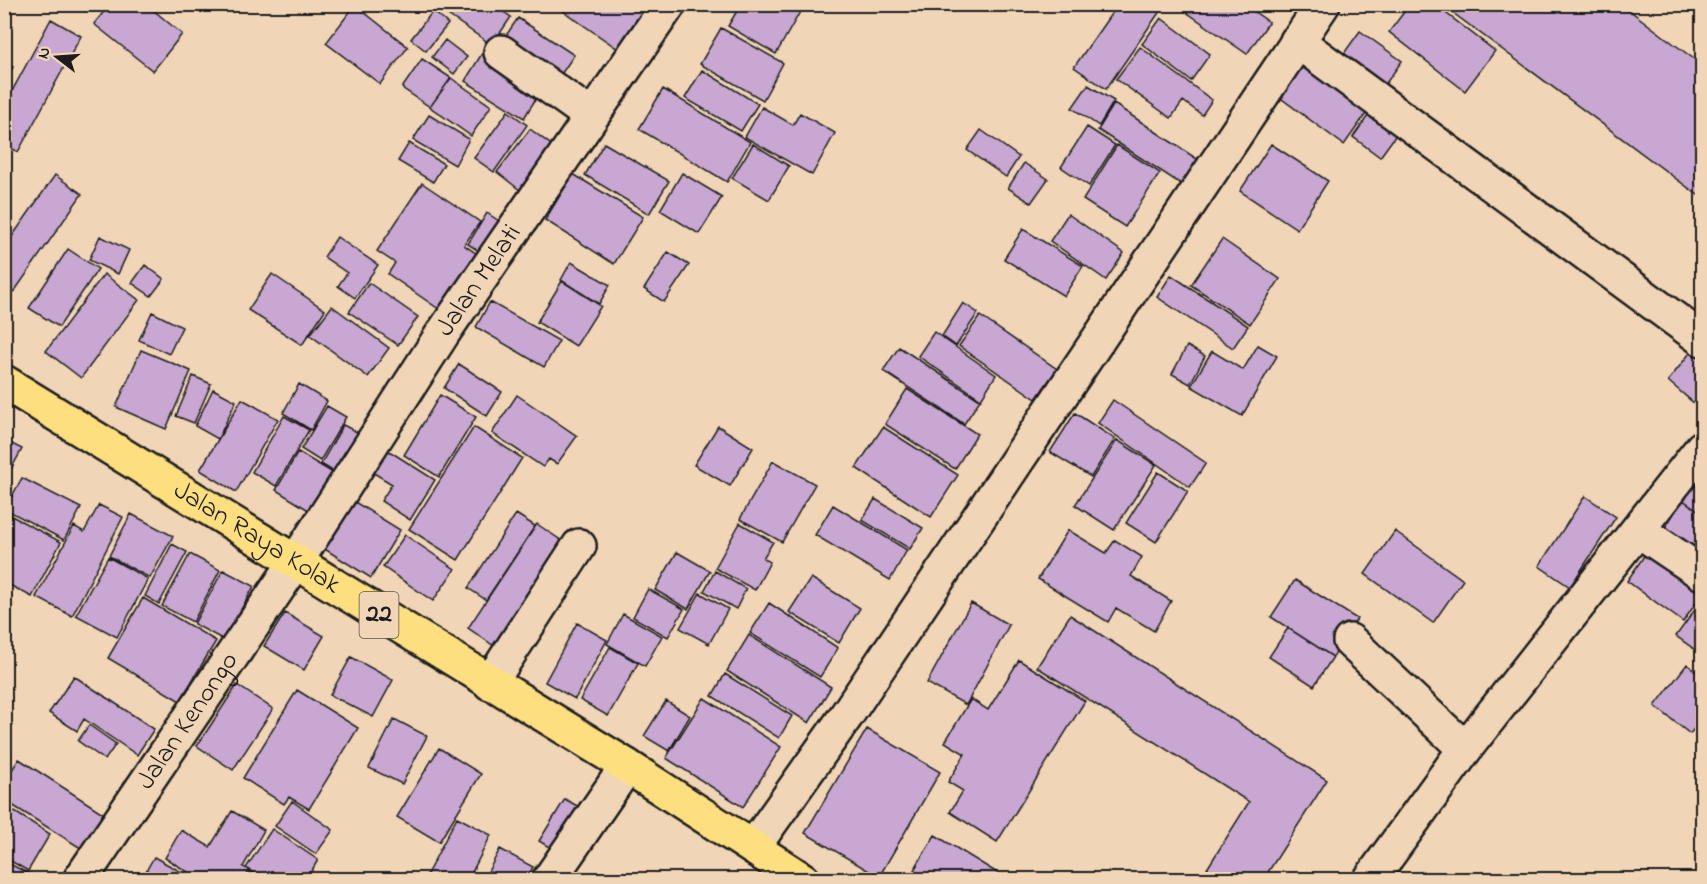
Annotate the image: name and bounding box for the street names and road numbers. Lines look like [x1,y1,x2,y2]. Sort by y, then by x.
street label: Jalan Melati [426,217,531,345]
street label: Jalan Raya Kolak [166,471,348,604]
road number: 22 [360,592,398,638]
street label: Jalan Kenongo [127,644,249,798]

